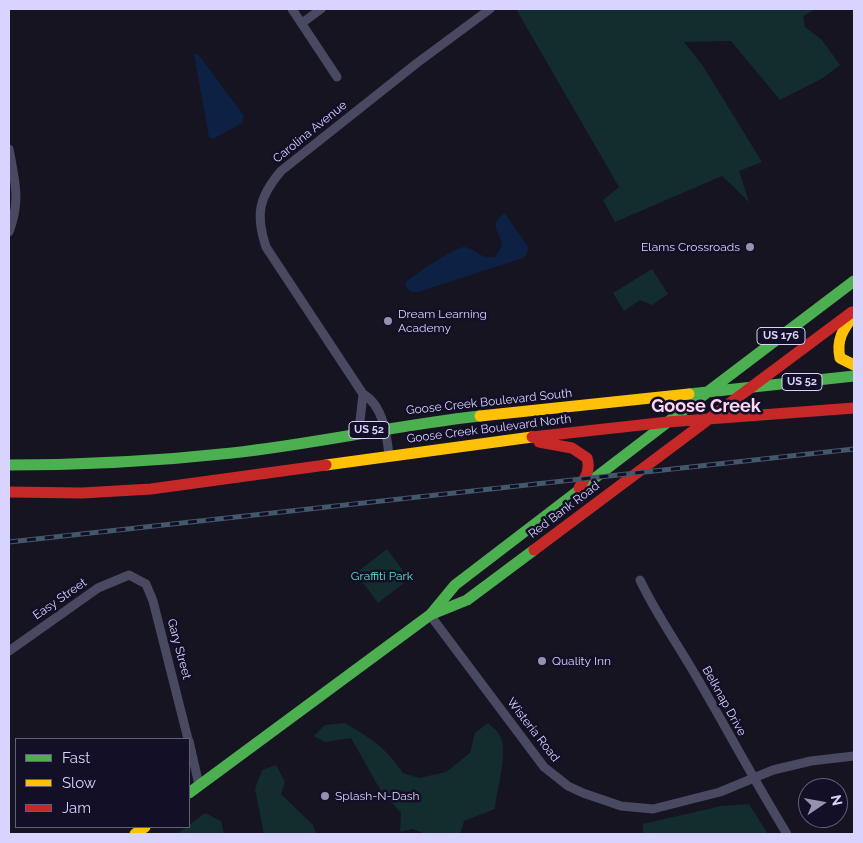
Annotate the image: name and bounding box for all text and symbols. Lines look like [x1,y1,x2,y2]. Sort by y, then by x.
street label: Carolina Avenue [270,98,350,166]
place label: Elams Crossroads [641,240,740,254]
marker: Elams Crossroads [744,241,756,253]
place label: Dream Learning Academy [398,307,487,335]
marker: Dream Learning Academy [382,315,394,327]
road number: US 176 [757,328,805,344]
road number: US 52 [782,374,822,391]
street label: Goose Creek Boulevard South [405,386,573,418]
district label: Goose Creek [651,396,761,418]
street label: Goose Creek Boulevard North [406,412,572,446]
road number: US 52 [349,422,389,438]
street label: Red Bank Road [526,479,602,541]
park label: Graffiti Park [351,569,413,583]
street label: Easy Street [30,575,90,623]
street label: Gary Street [164,617,194,681]
place label: Quality Inn [552,654,611,668]
marker: Quality Inn [536,655,548,667]
street label: Belknap Drive [699,664,749,738]
street label: Wisteria Road [504,695,562,765]
legend [15,738,190,828]
text: Fast [62,749,90,767]
text: Slow [62,774,96,792]
north arrow [798,778,848,828]
place label: Splash-N-Dash [335,789,420,803]
marker: Splash-N-Dash [319,790,331,802]
text: N [828,793,846,807]
text: Jam [62,799,91,817]

